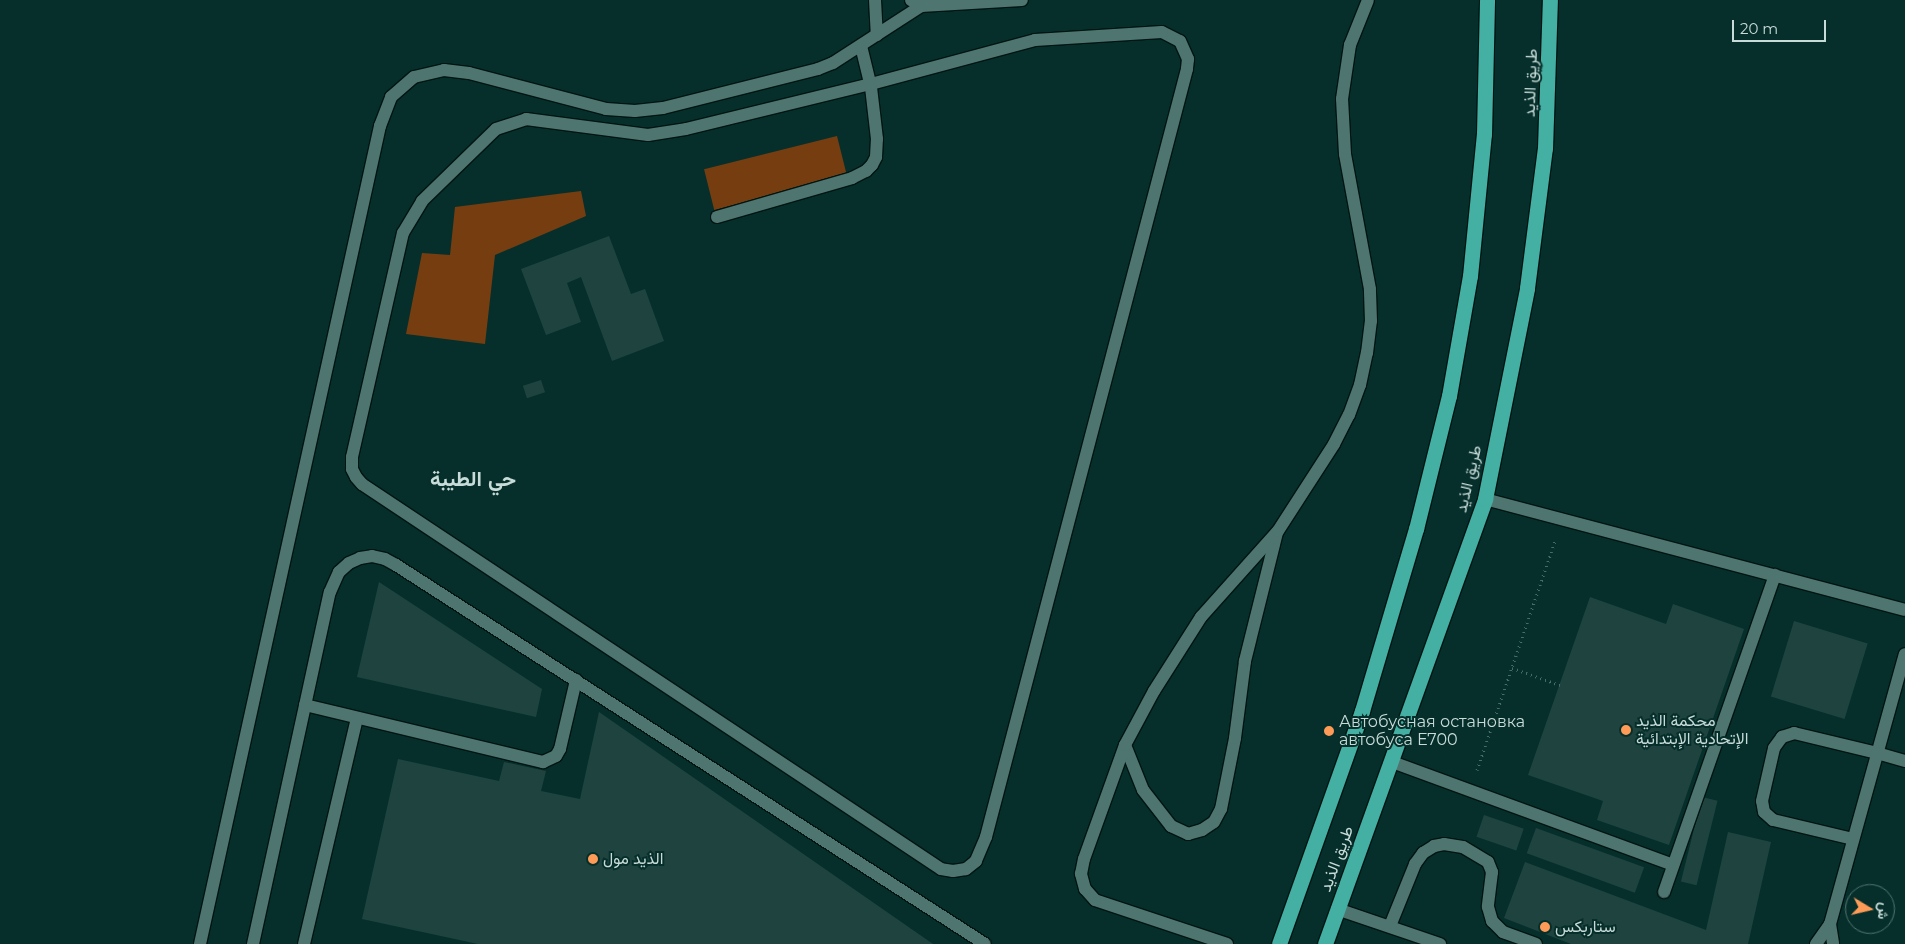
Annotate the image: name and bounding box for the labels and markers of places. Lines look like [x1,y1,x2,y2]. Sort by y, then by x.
place label: محكمة الذيد الإتحادية الإبتدائية [1636,711,1748,749]
place label: Автобусная остановка автобуса Е700 [1339,712,1525,750]
marker: محكمة الذيد الإتحادية الإبتدائية [1620,724,1632,736]
marker: Автобусная остановка автобуса Е700 [1323,725,1335,737]
place label: الذيد مول [603,849,663,869]
marker: الذيد مول [587,853,599,865]
place label: ستاربكس [1555,917,1616,937]
marker: ستاربكس [1539,921,1551,933]

